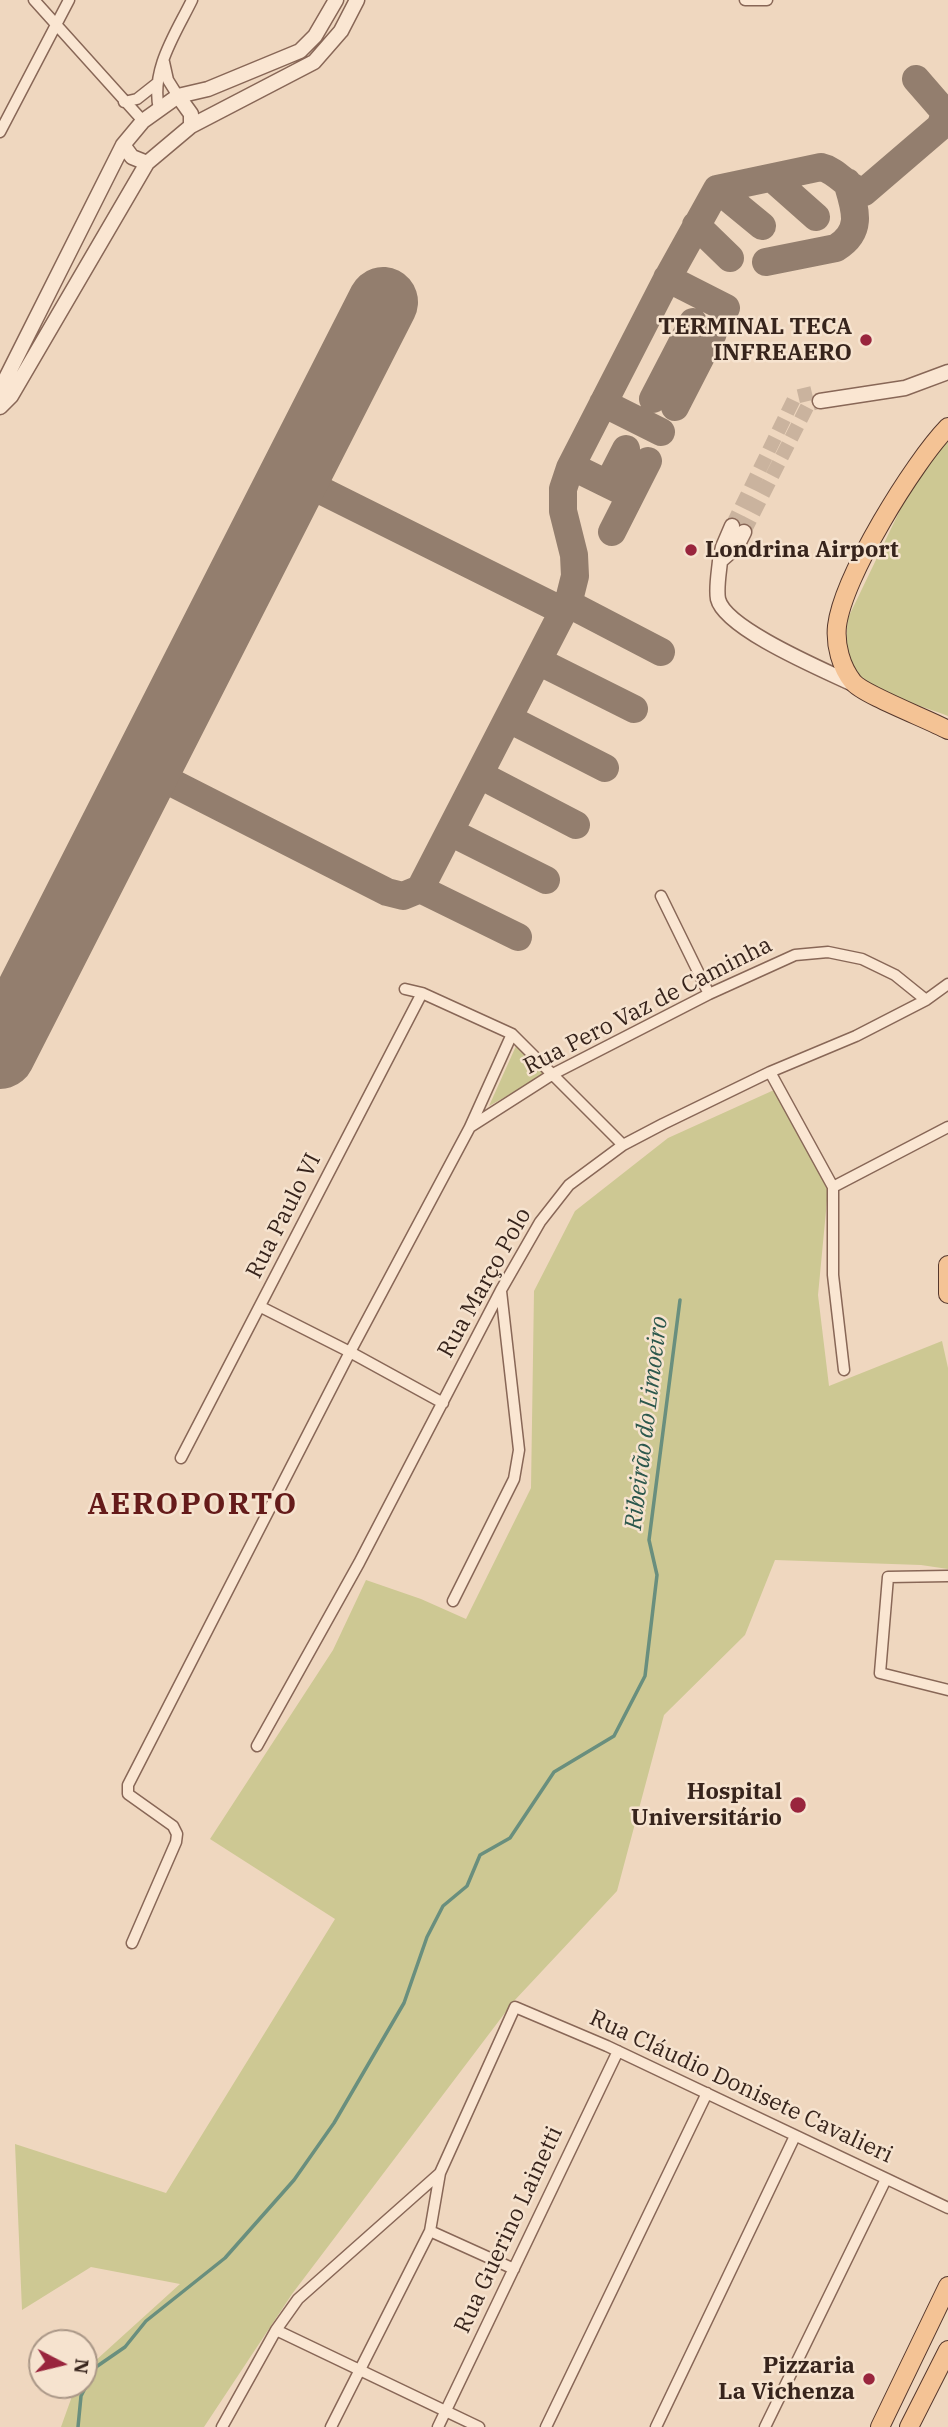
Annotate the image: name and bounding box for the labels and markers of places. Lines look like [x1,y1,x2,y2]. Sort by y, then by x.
place label: TERMINAL TECA INFREAERO [658,313,852,367]
marker: TERMINAL TECA INFREAERO [858,332,874,348]
place label: Londrina Airport [705,536,899,564]
marker: Londrina Airport [683,542,699,558]
place label: Hospital Universitário [631,1778,782,1832]
marker: Hospital Universitário [788,1795,808,1815]
place label: Pizzaria La Vichenza [718,2352,855,2406]
marker: Pizzaria La Vichenza [861,2371,877,2387]

